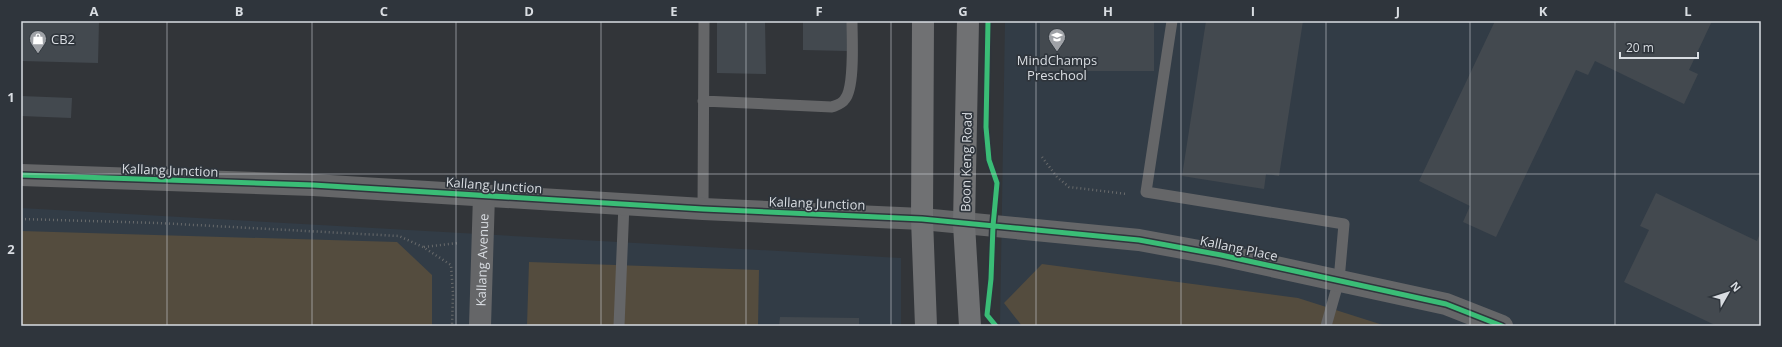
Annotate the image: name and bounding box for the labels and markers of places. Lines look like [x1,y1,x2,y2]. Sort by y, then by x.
school or university icon: MindChamps Preschool [1047,27,1067,52]
shop icon: CB2 [28,29,48,54]
place label: CB2 [51,30,75,48]
place label: MindChamps Preschool [1017,51,1097,84]

